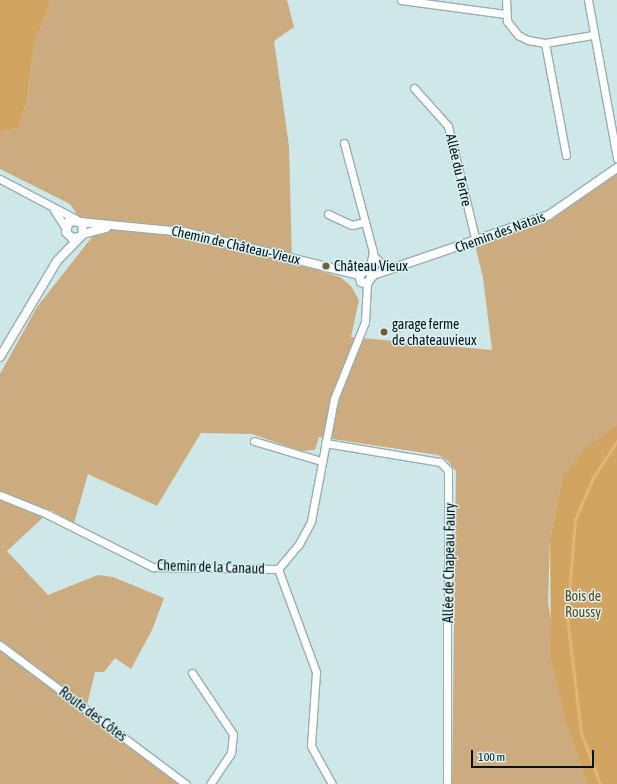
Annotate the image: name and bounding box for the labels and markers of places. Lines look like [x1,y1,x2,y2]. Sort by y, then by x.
place label: Château Vieux [334,258,408,274]
marker: Château Vieux [321,261,331,271]
place label: garage ferme de chateauvieux [392,316,477,348]
marker: garage ferme de chateauvieux [379,327,389,337]

